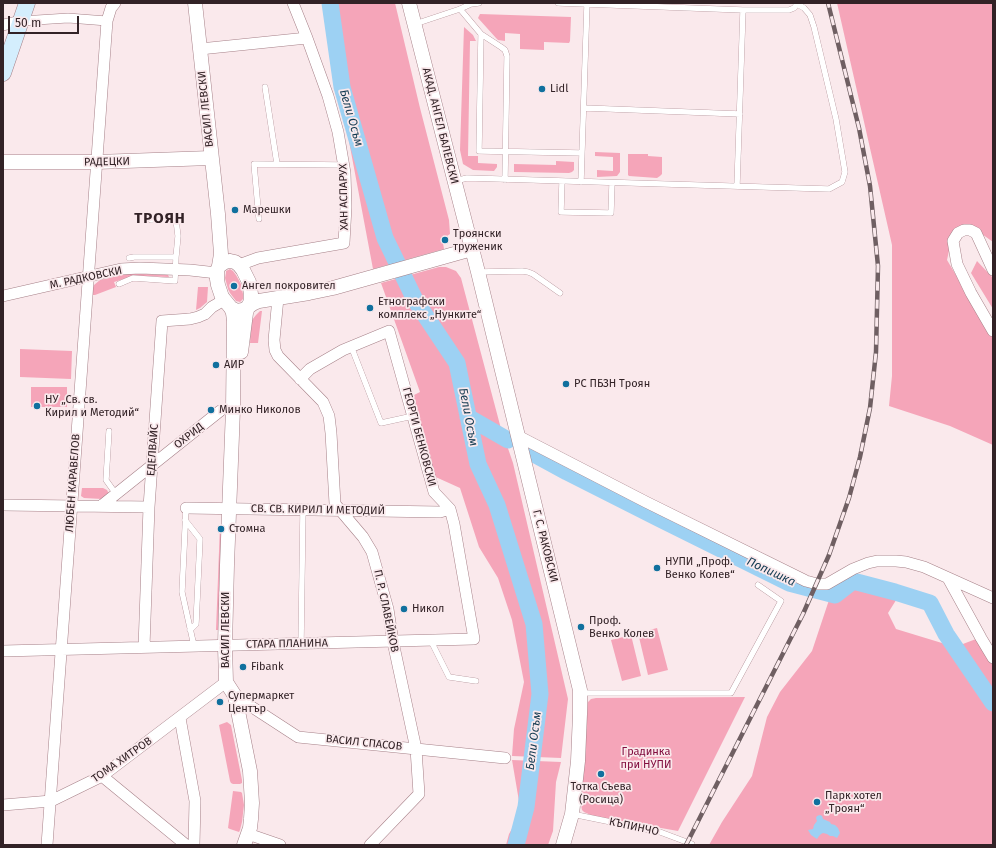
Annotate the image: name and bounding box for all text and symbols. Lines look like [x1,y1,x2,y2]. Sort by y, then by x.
scale bar [10,8,81,34]
text: 50 m [15,16,41,30]
street label: АКАД. АНГЕЛ БАЛЕВСКИ [419,66,461,186]
street label: ВАСИЛ ЛЕВСКИ [195,70,217,148]
place label: Lidl [550,82,568,96]
marker: Lidl [537,84,547,94]
water label: Бели Осъм [336,88,366,148]
street label: РАДЕЦКИ [84,155,130,169]
street label: ХАН АСПАРУХ [337,164,351,230]
place label: Марешки [243,203,291,217]
marker: Марешки [230,205,240,215]
district label: ТРОЯН [134,210,186,228]
place label: Троянски труженик [453,227,502,253]
marker: Троянски труженик [440,235,450,245]
street label: М. РАДКОВСКИ [49,264,123,292]
place label: Ангел покровител [242,279,336,293]
marker: Ангел покровител [229,281,239,291]
place label: Етнографски комплекс „Нунките“ [378,295,481,321]
marker: Етнографски комплекс „Нунките“ [365,303,375,313]
place label: АИР [224,358,244,372]
marker: АИР [211,360,221,370]
place label: РС ПБЗН Троян [574,377,650,391]
marker: РС ПБЗН Троян [561,379,571,389]
street label: ГЕОРГИ БЕНКОВСКИ [399,386,439,488]
water label: Бели Осъм [455,387,481,447]
place label: НУ „Св. св. Кирил и Методий“ [45,393,139,419]
marker: НУ „Св. св. Кирил и Методий“ [32,401,42,411]
place label: Минко Николов [219,403,301,417]
marker: Минко Николов [206,405,216,415]
street label: ОХРИД [172,420,206,452]
street label: ЕДЕЛВАЙС [145,423,161,477]
street label: ЛЮБЕН КАРАВЕЛОВ [63,433,83,533]
street label: СВ. СВ. КИРИЛ И МЕТОДИЙ [251,502,385,518]
street label: Г. С. РАКОВСКИ [530,508,560,584]
place label: Стомна [229,522,266,536]
marker: Стомна [216,524,226,534]
water label: Попишка [744,554,798,590]
place label: НУПИ „Проф. Венко Колев“ [665,555,735,581]
marker: НУПИ „Проф. Венко Колев“ [652,563,662,573]
street label: П. Р. СЛАВЕЙКОВ [371,569,401,653]
street label: ВАСИЛ ЛЕВСКИ [219,592,233,668]
place label: Никол [412,602,444,616]
marker: Никол [399,604,409,614]
place label: Проф. Венко Колев [589,614,654,640]
marker: Проф. Венко Колев [576,622,586,632]
street label: СТАРА ПЛАНИНА [246,637,328,651]
place label: Fibank [251,660,284,674]
marker: Fibank [238,662,248,672]
place label: Супермаркет Център [228,689,294,715]
marker: Супермаркет Център [215,697,225,707]
water label: Бели Осъм [523,711,545,771]
street label: ВАСИЛ СПАСОВ [325,732,403,754]
street label: ТОМА ХИТРОВ [89,734,155,786]
park label: Градинка при НУПИ [621,745,671,771]
marker: Тотка Съева (Росица) [596,769,606,779]
place label: Тотка Съева (Росица) [571,780,631,806]
place label: Парк хотел „Троян“ [825,789,882,815]
marker: Парк хотел „Троян“ [812,797,822,807]
street label: КЪПИНЧО [608,815,660,839]

